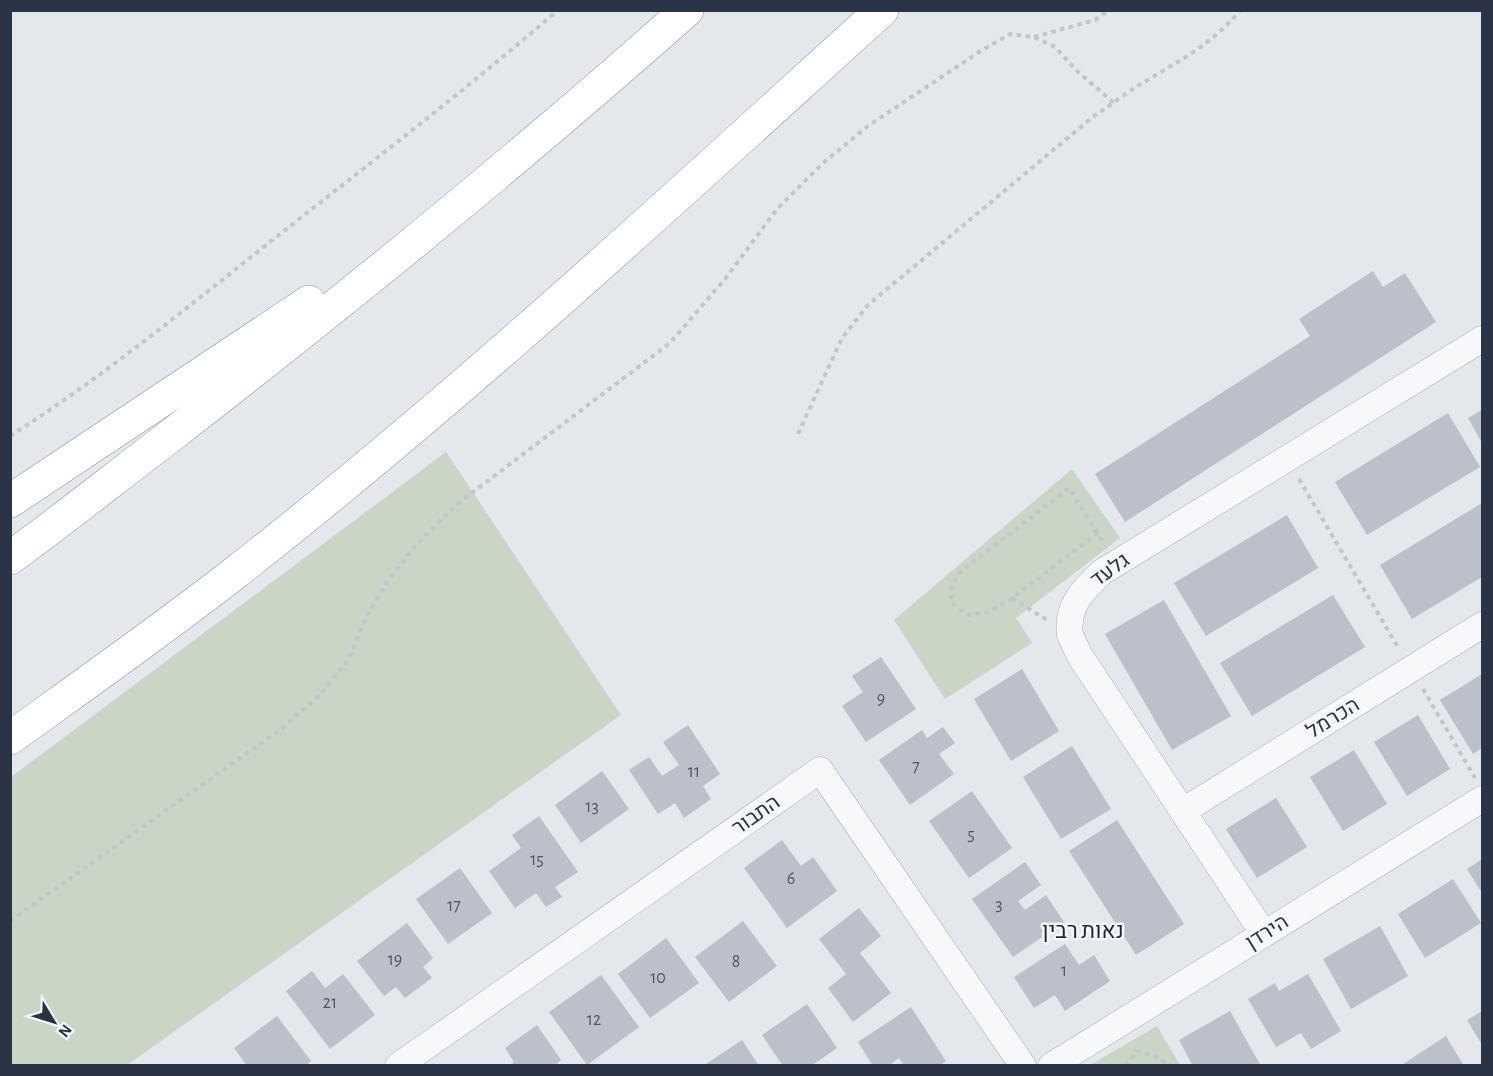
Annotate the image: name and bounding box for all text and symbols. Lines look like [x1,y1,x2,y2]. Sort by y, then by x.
street label: גלעד [1087,549,1133,591]
house number: 9 [877,690,885,708]
street label: הכרמל [1303,694,1363,742]
house number: 7 [912,758,920,776]
house number: 11 [688,763,700,781]
street label: התבור [728,791,784,839]
house number: 13 [585,798,599,816]
house number: 5 [967,826,975,844]
house number: 15 [530,851,544,869]
house number: 6 [787,870,795,888]
house number: 3 [995,896,1003,914]
house number: 17 [447,897,461,915]
street label: הירדן [1242,911,1292,953]
district label: נאות רבין [1042,920,1124,942]
house number: 19 [388,951,402,969]
house number: 8 [732,953,740,971]
house number: 1 [1061,962,1067,980]
house number: 10 [650,969,666,987]
north arrow [24,992,84,1052]
house number: 21 [323,994,337,1012]
house number: 12 [587,1011,601,1029]
text: N [55,1021,75,1040]

